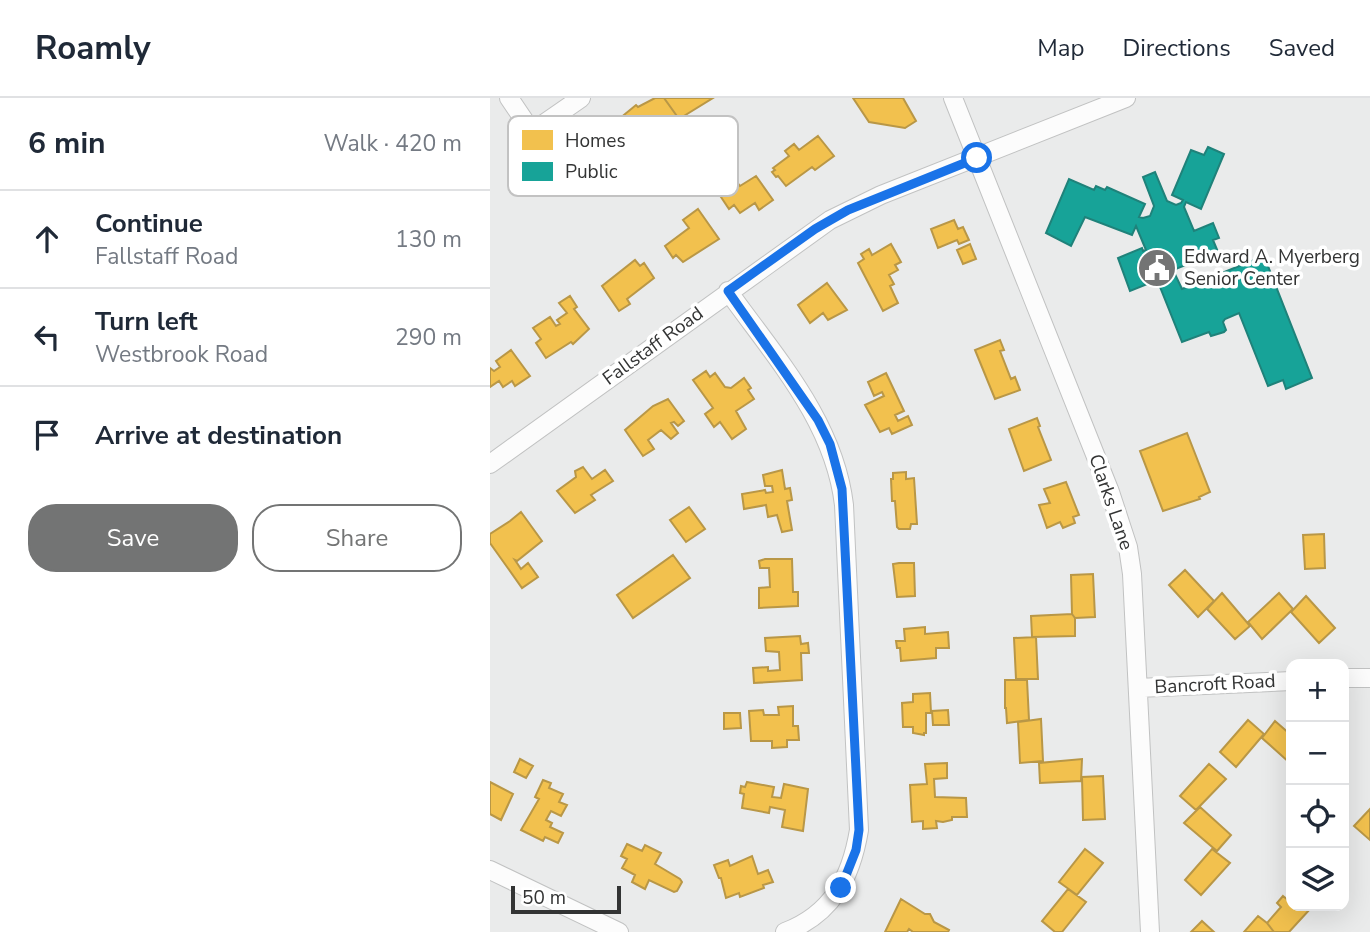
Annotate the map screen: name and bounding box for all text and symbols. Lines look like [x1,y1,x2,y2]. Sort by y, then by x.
text: Roamly [35,26,151,71]
text: Map [1037,32,1084,64]
text: Directions [1122,32,1231,64]
text: Saved [1269,32,1335,64]
legend [508,116,738,196]
text: 6 min [28,123,106,164]
text: Walk · 420 m [323,128,462,159]
text: Homes [565,128,626,154]
route start [961,142,992,173]
text: Public [565,159,618,185]
text: Continue [95,206,203,241]
icon: ahead [28,220,66,258]
text: 130 m [395,224,462,255]
text: Fallstaff Road [95,241,238,272]
place label: Edward A. Myerberg Senior Center [1184,244,1360,292]
public building icon: Edward A. Myerberg Senior Center [1136,247,1178,289]
street label: Fallstaff Road [597,301,709,391]
text: Turn left [95,304,198,339]
icon: left [28,318,66,356]
text: 290 m [395,322,462,353]
text: Westbrook Road [95,339,268,370]
icon: arrive [28,416,66,454]
text: Arrive at destination [95,418,342,453]
street label: Clarks Lane [1082,451,1140,553]
button: Save [28,504,238,572]
button: Share [252,504,462,572]
map controls [1286,659,1349,911]
button: + [1286,659,1349,722]
street label: Bancroft Road [1154,668,1276,700]
button: − [1286,722,1349,785]
button: locate [1286,785,1349,848]
button: layers [1286,848,1349,911]
route end [825,872,856,903]
scale bar [511,883,621,915]
text: 50 m [522,885,566,911]

